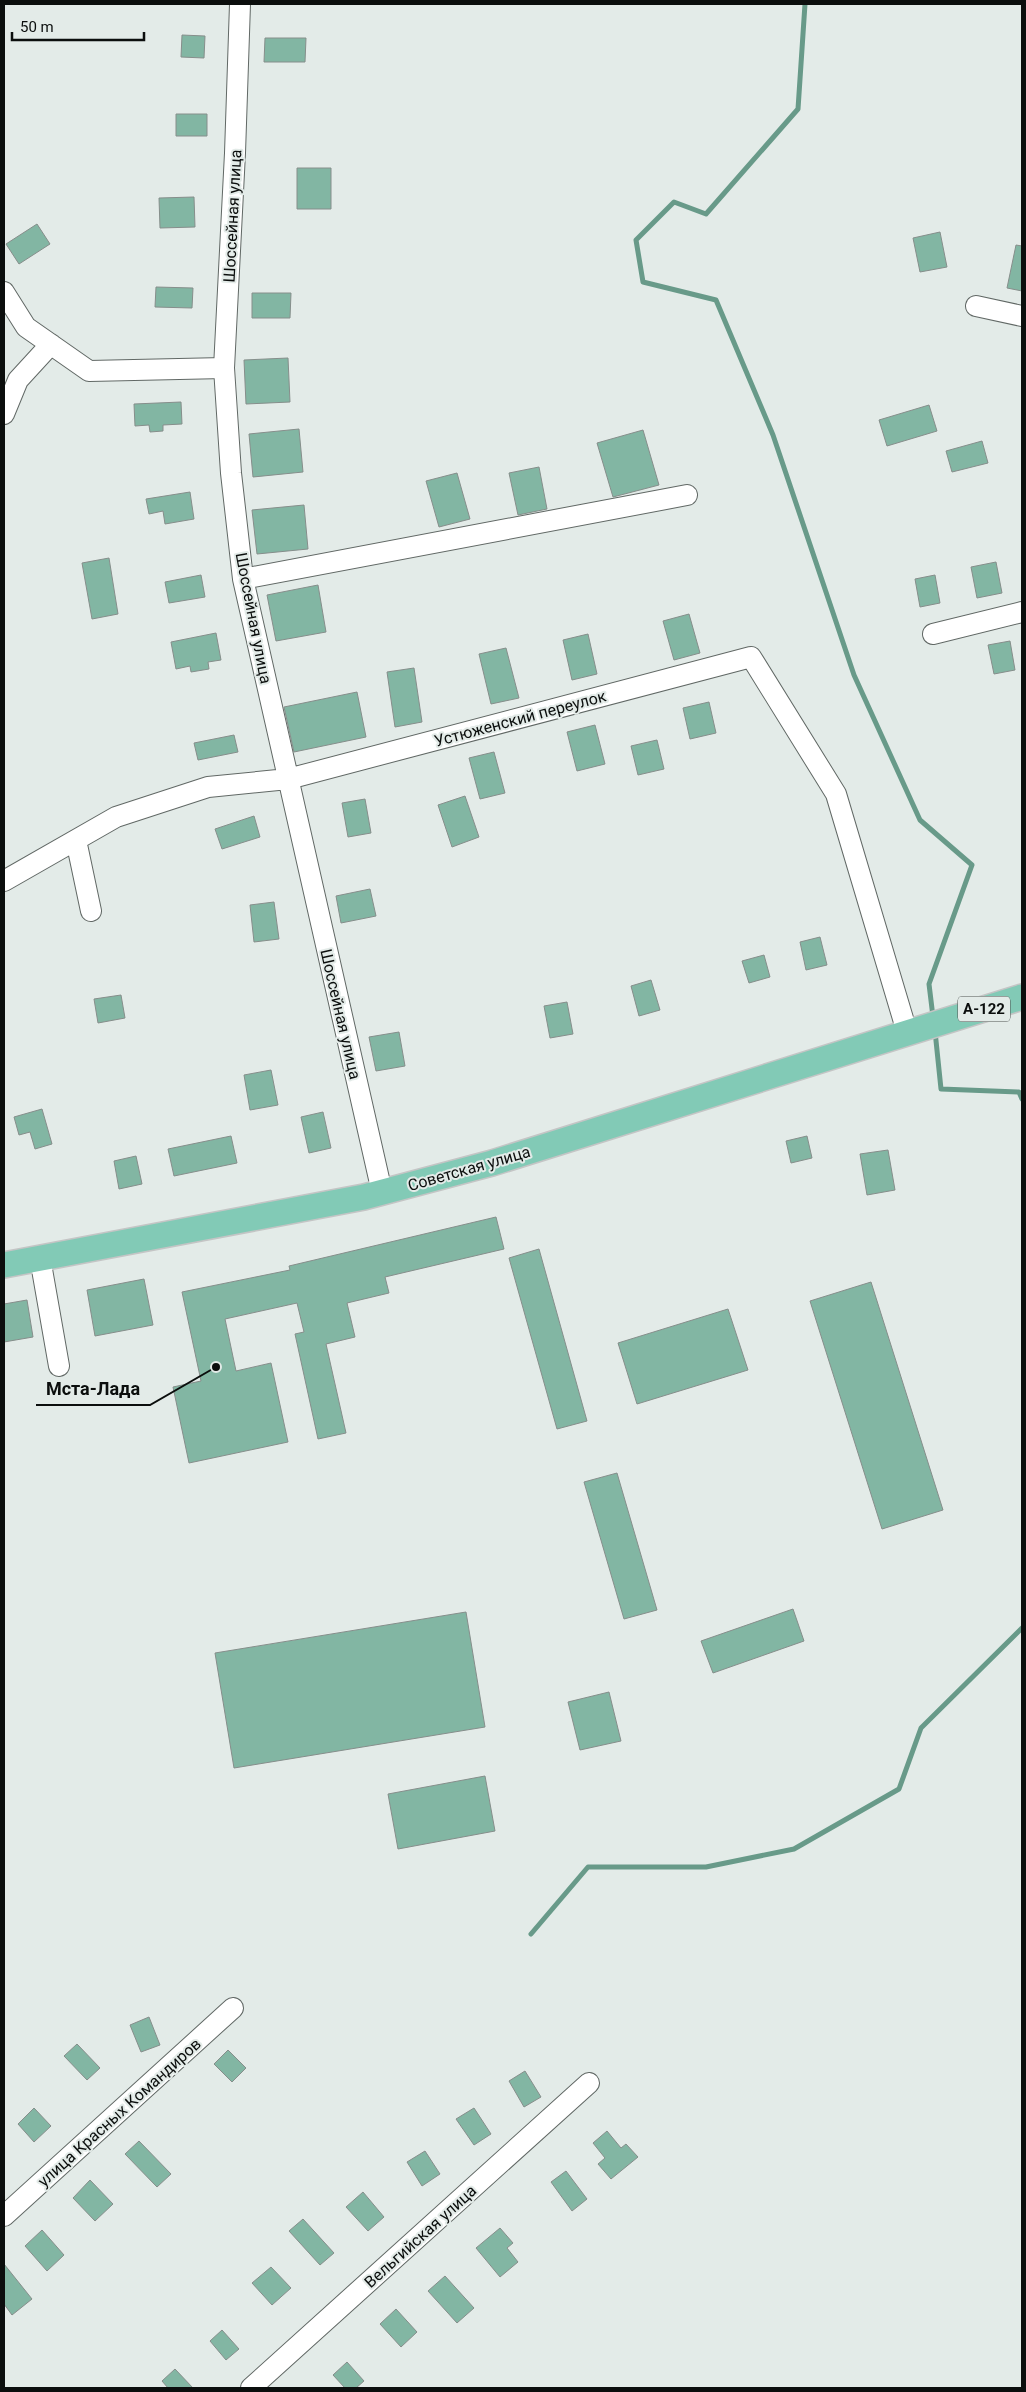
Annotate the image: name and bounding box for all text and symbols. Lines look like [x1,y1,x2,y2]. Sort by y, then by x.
scale bar [12,10,145,42]
text: 50 m [20,18,54,36]
street label: Шоссейная улица [220,149,245,283]
street label: Шоссейная улица [231,551,276,685]
street label: Устюженский переулок [432,686,608,751]
street label: Шоссейная улица [316,947,365,1081]
road number: А-122 [958,996,1010,1022]
street label: Советская улица [406,1142,533,1195]
callout: Мста-Лада [36,1372,150,1405]
text: Мста-Лада [46,1378,140,1399]
street label: улица Красных Командиров [34,2034,205,2191]
street label: Вельгийская улица [360,2181,480,2292]

